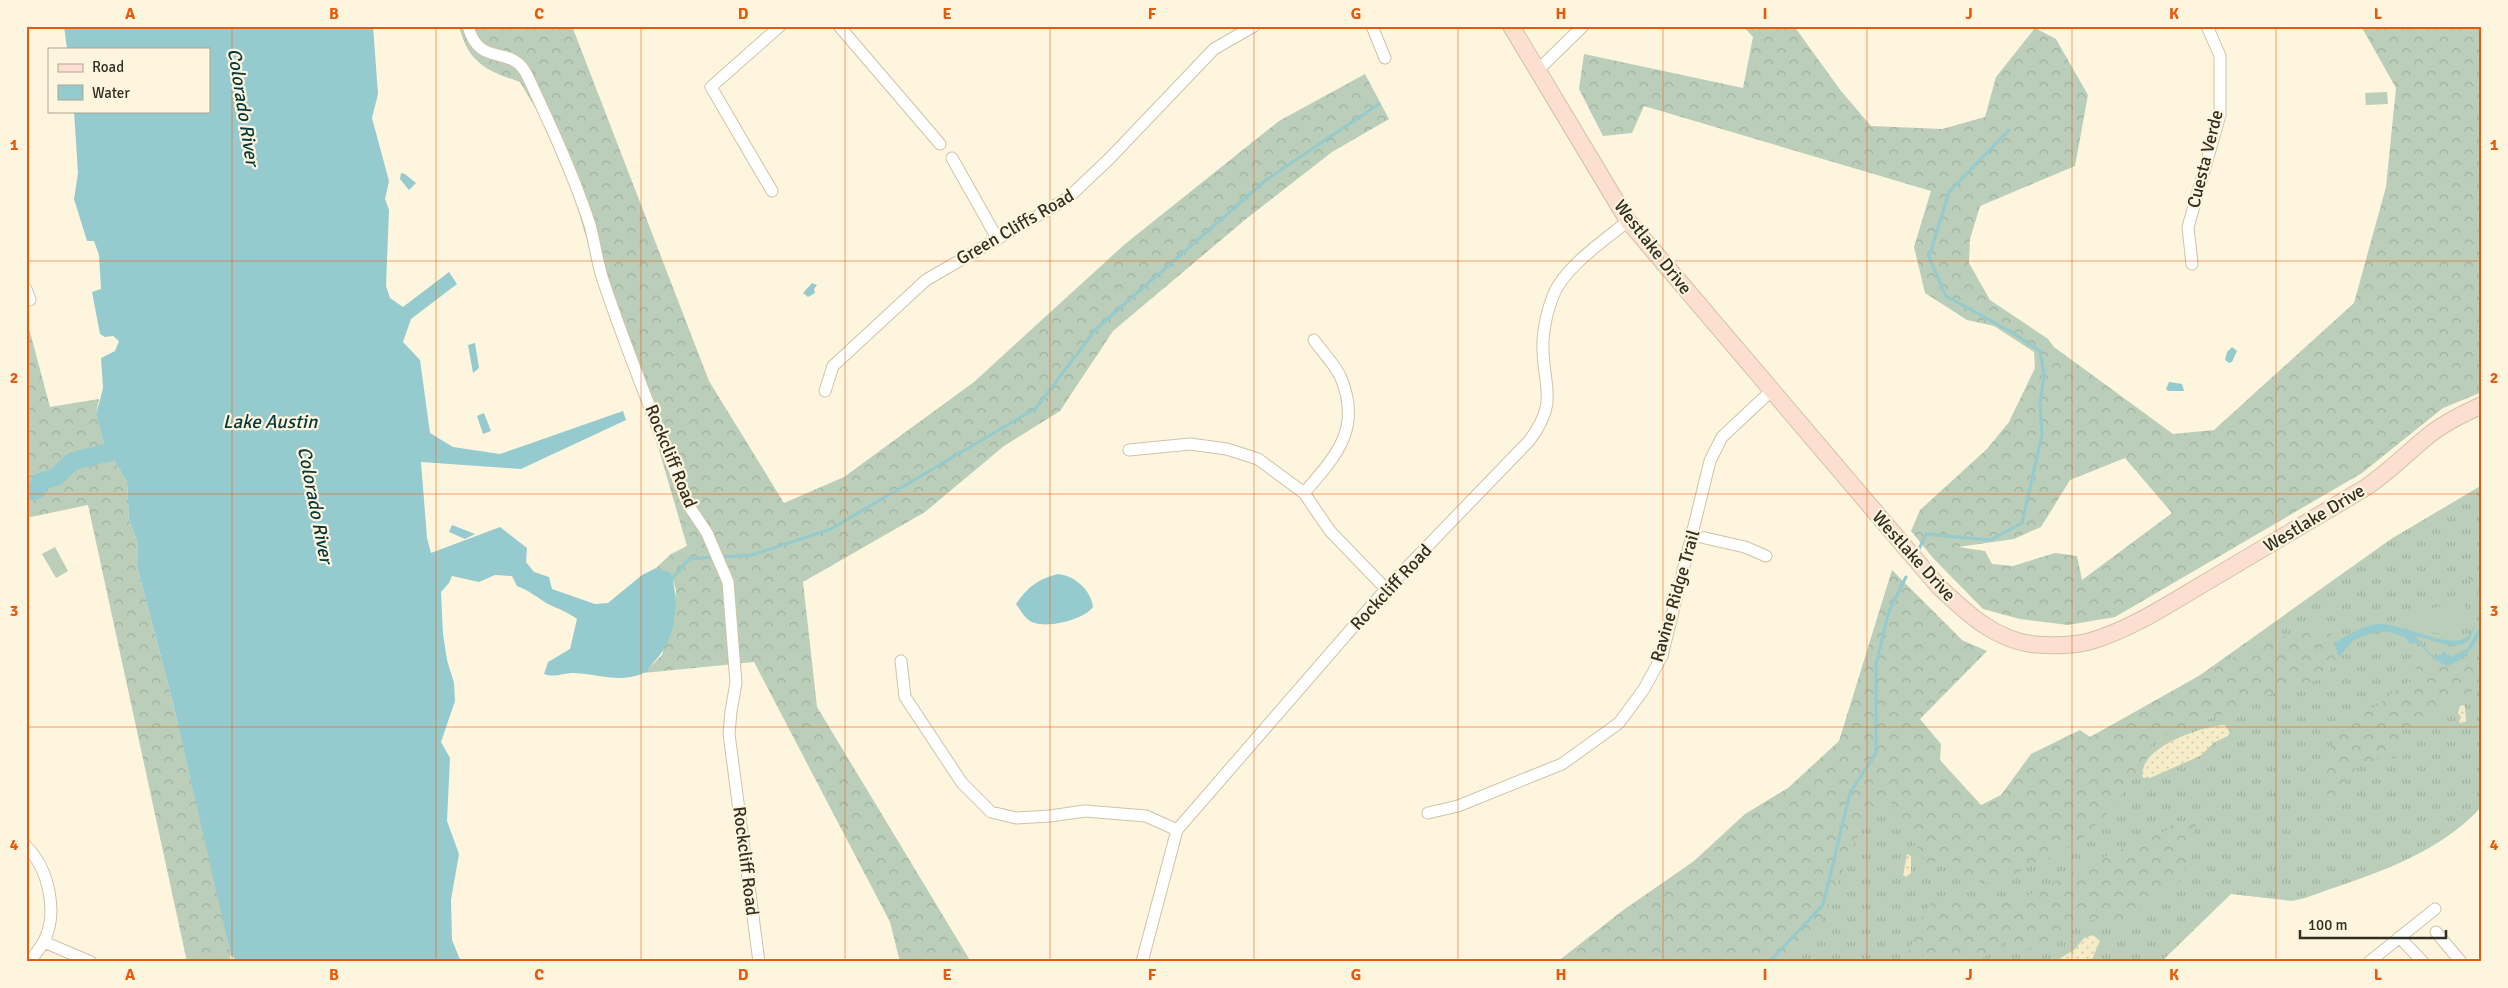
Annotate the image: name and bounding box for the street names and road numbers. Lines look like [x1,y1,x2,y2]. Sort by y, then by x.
street label: Cuesta Verde [2182,108,2228,210]
street label: Green Cliffs Road [952,184,1078,270]
street label: Westlake Drive [1609,195,1697,299]
street label: Rockcliff Road [640,401,702,511]
street label: Westlake Drive [2259,479,2369,557]
street label: Westlake Drive [1868,506,1960,606]
street label: Ravine Ridge Trail [1646,527,1704,665]
street label: Rockcliff Road [1346,539,1436,635]
street label: Rockcliff Road [728,805,764,917]

